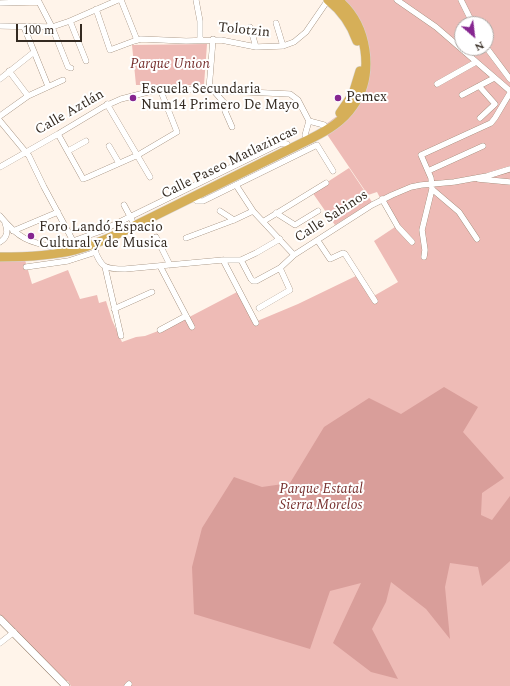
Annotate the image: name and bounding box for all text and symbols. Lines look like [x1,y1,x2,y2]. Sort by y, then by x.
scale bar [18,16,84,42]
north arrow [454,16,494,56]
street label: Tolotzin [217,20,271,42]
text: 100 m [23,21,54,40]
text: N [471,37,487,56]
park label: Parque Union [130,57,210,73]
place label: Escuela Secundaria Num14 Primero De Mayo [141,82,299,114]
street label: Calle Aztlán [33,87,107,139]
place label: Pemex [346,90,387,106]
marker: Escuela Secundaria Num14 Primero De Mayo [128,93,138,103]
marker: Pemex [333,93,343,103]
street label: Calle Paseo Matlazincas [159,123,301,203]
street label: Calle Sabinos [292,187,372,247]
place label: Foro Landó Espacio Cultural y de Musica [39,220,168,252]
marker: Foro Landó Espacio Cultural y de Musica [26,231,36,241]
park label: Parque Estatal Sierra Morelos [279,482,363,514]

